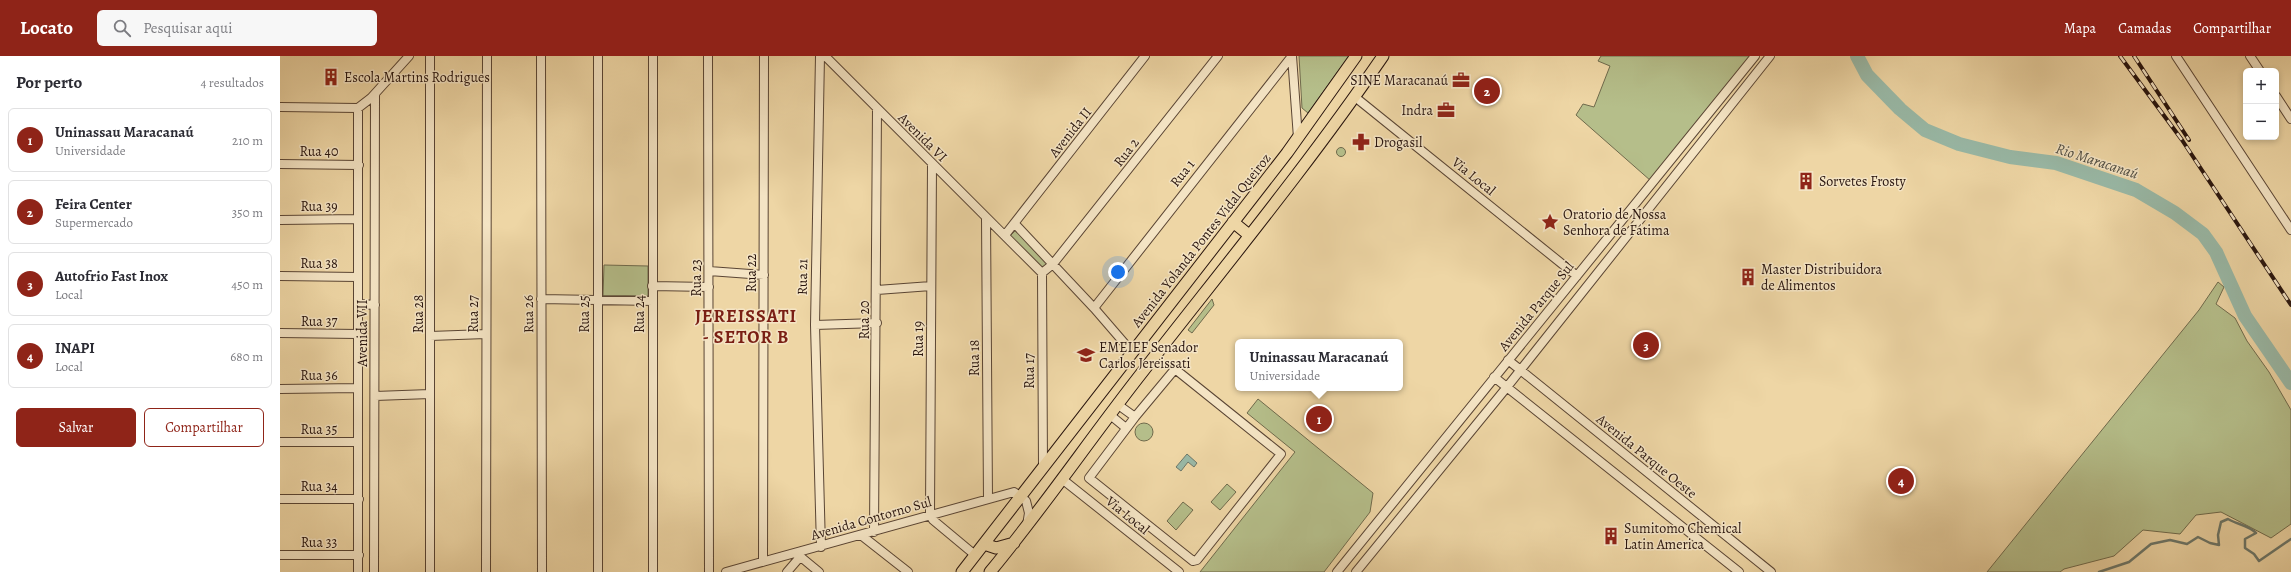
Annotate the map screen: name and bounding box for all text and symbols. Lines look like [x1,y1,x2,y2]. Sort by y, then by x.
search box [97,10,377,46]
text: Locato [20,15,73,41]
icon: search [111,17,133,39]
text: Pesquisar aqui [143,18,232,38]
text: Mapa [2064,19,2096,38]
text: Camadas [2118,19,2171,38]
text: Compartilhar [2193,19,2271,38]
building icon: Escola Martins Rodrigues [321,67,341,87]
place label: Escola Martins Rodrigues [344,68,490,87]
map controls [2243,68,2279,140]
button: + [2243,68,2279,104]
office icon: SINE Maracanaú [1451,70,1471,90]
text: Por perto [16,71,82,94]
place label: SINE Maracanaú [1350,71,1448,90]
text: 4 resultados [200,74,264,91]
pin: 2 [1474,76,1500,106]
office icon: Indra [1436,100,1456,120]
place label: Indra [1401,101,1433,120]
street label: Avenida II [1044,103,1096,162]
button: − [2243,104,2279,140]
street label: Avenida VI [893,108,951,166]
text: Uninassau Maracanaú [55,122,194,142]
text: 1 [28,132,32,149]
text: 210 m [232,132,263,149]
pharmacy icon: Drogasil [1351,132,1371,152]
place label: Drogasil [1374,133,1423,152]
street label: Rua 2 [1109,134,1144,171]
water label: Rio Maracanaú [2053,138,2141,184]
text: Universidade [55,142,126,159]
street label: Rua 40 [300,142,338,161]
street label: Avenida Yolanda Pontes Vidal Queiroz [1127,149,1275,332]
street label: Via Local [1447,152,1500,200]
street label: Rua 1 [1166,156,1199,191]
building icon: Sorvetes Frosty [1796,171,1816,191]
place label: Sorvetes Frosty [1819,172,1907,191]
text: Feira Center [55,194,132,214]
street label: Rua 39 [300,197,338,216]
text: 2 [27,204,33,221]
text: 350 m [232,204,263,221]
place label: Oratorio de Nossa Senhora de Fátima [1563,205,1670,240]
place icon: Oratorio de Nossa Senhora de Fátima [1540,212,1560,232]
text: Supermercado [55,214,133,231]
street label: Rua 38 [300,254,338,273]
street label: Rua 22 [742,254,761,292]
street label: Avenida Parque Sul [1494,257,1579,356]
street label: Rua 21 [793,258,812,295]
street label: Rua 23 [687,259,706,297]
place label: Master Distribuidora de Alimentos [1761,260,1883,295]
your location [1108,262,1128,282]
text: Autofrio Fast Inox [55,266,168,286]
building icon: Master Distribuidora de Alimentos [1738,267,1758,287]
text: 3 [27,276,33,293]
text: 450 m [231,276,263,293]
text: Local [55,286,83,303]
street label: Rua 28 [409,295,428,333]
street label: Rua 27 [464,295,483,333]
street label: Rua 26 [519,295,538,333]
street label: Rua 25 [575,295,594,333]
street label: Rua 24 [630,295,649,333]
street label: Avenida VII [353,299,372,368]
street label: Rua 20 [855,300,874,340]
district label: JEREISSATI - SETOR B [695,304,797,349]
street label: Rua 37 [301,312,337,331]
street label: Rua 19 [909,321,928,357]
pin: 3 [1633,330,1659,360]
text: INAPI [55,338,95,358]
place label: EMEIEF Senador Carlos Jereissati [1099,338,1199,373]
popup [1235,339,1403,391]
street label: Rua 18 [965,340,984,376]
school or university icon: EMEIEF Senador Carlos Jereissati [1076,345,1096,365]
text: Uninassau Maracanaú [1250,347,1388,367]
text: 4 [27,348,33,365]
text: 680 m [230,348,263,365]
street label: Rua 17 [1020,353,1039,389]
text: Local [55,358,83,375]
street label: Rua 36 [300,366,338,385]
text: Universidade [1250,367,1320,384]
pin: 1 [1306,404,1332,434]
button: Salvar [16,408,136,447]
button: Compartilhar [144,408,264,447]
street label: Avenida Parque Oeste [1592,409,1701,503]
street label: Rua 35 [301,420,337,439]
pin: 4 [1888,466,1914,496]
street label: Rua 34 [300,477,338,496]
street label: Via Local [1101,491,1154,539]
street label: Avenida Contorno Sul [808,492,934,545]
place label: Sumitomo Chemical Latin America [1624,519,1742,554]
building icon: Sumitomo Chemical Latin America [1601,526,1621,546]
street label: Rua 33 [301,533,337,552]

